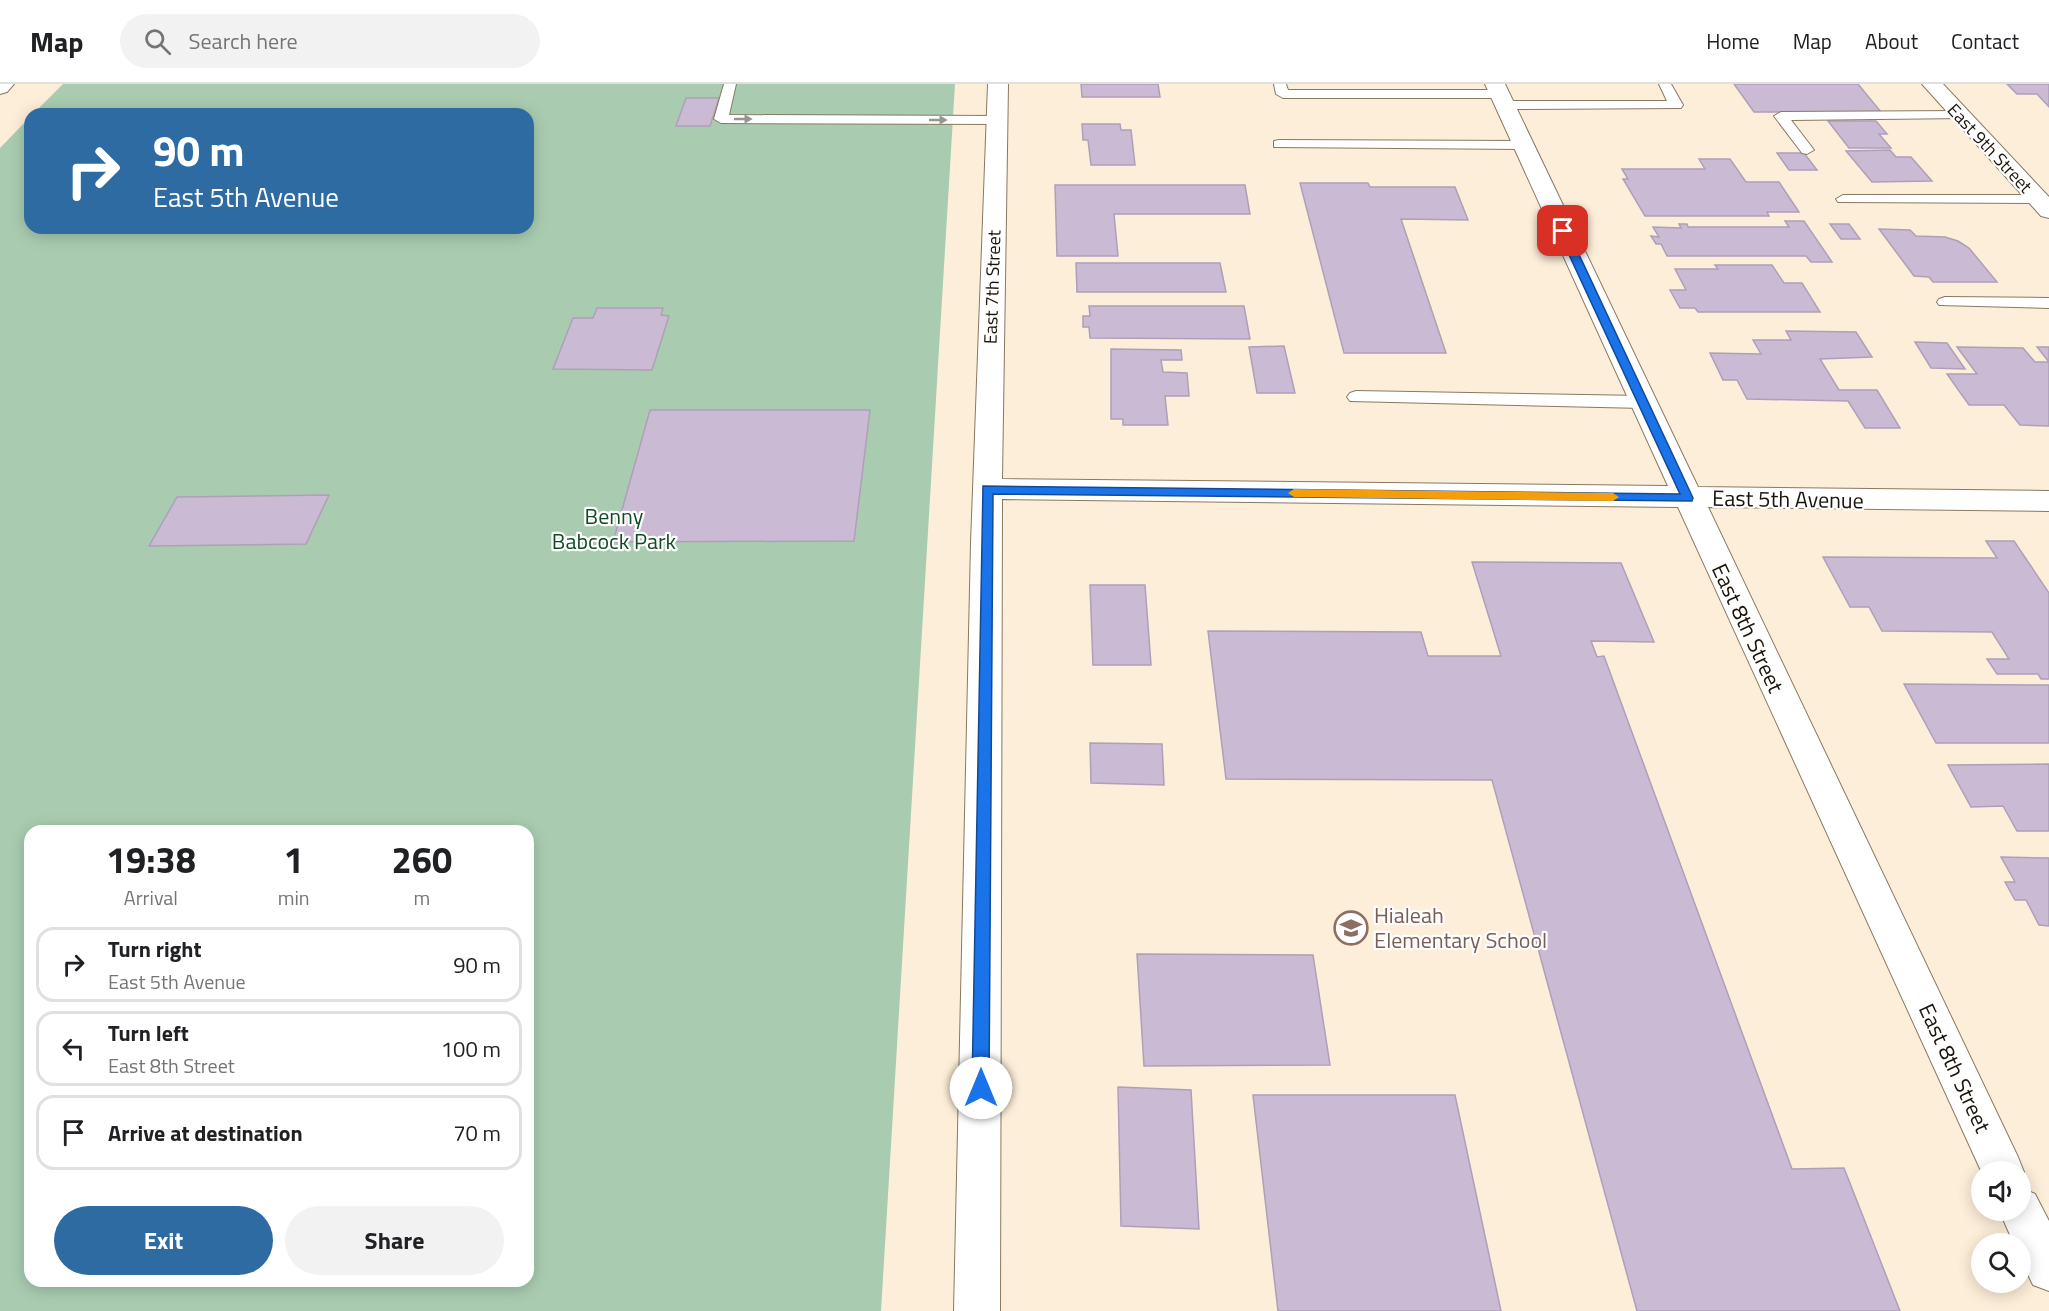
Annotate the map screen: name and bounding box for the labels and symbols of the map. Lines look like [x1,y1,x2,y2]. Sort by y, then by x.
street label: East 9th Street [1941,97,2039,199]
one-way arrow [734,114,753,124]
one-way arrow [929,115,948,125]
pin [1537,205,1588,256]
street label: East 7th Street [977,229,1008,344]
street label: East 5th Avenue [1712,481,1864,517]
park label: Benny Babcock Park [552,499,677,558]
street label: East 8th Street [1703,558,1793,699]
place label: Hialeah Elementary School [1374,898,1547,957]
school or university icon: Hialeah Elementary School [1333,910,1369,946]
street label: East 8th Street [1910,998,2000,1139]
position arrow [949,1056,1013,1120]

